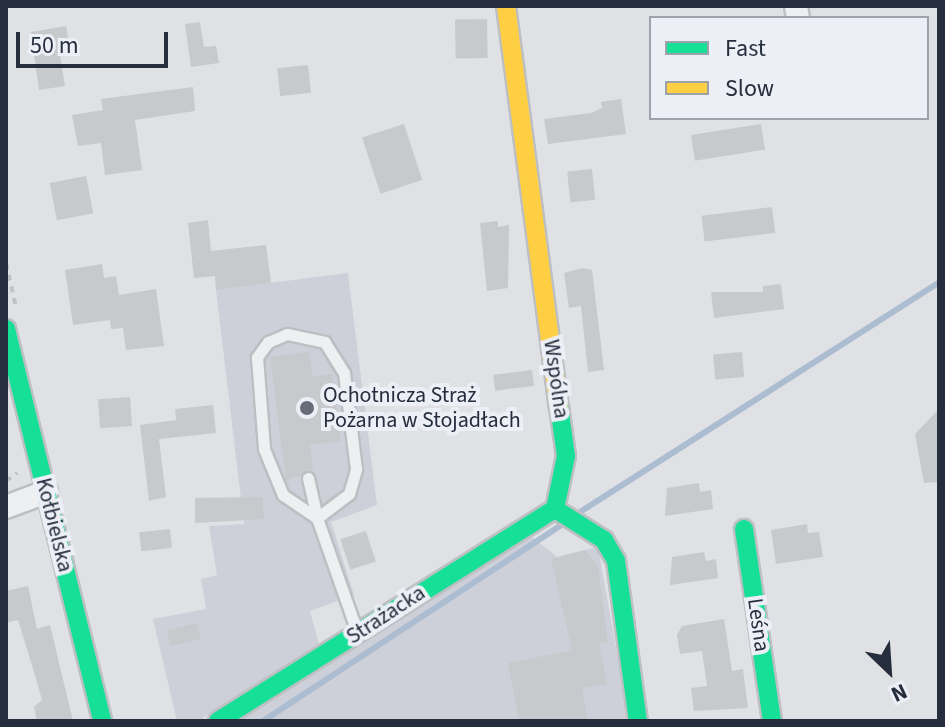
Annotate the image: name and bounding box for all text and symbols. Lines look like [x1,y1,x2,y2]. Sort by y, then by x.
scale bar [20,16,172,66]
legend [649,16,929,120]
text: 50 m [30,28,79,63]
text: Fast [725,31,766,66]
text: Slow [725,71,774,106]
street label: Wspólna [537,338,575,420]
place label: Ochotnicza Straż Pożarna w Stojadłach [323,382,521,434]
marker: Ochotnicza Straż Pożarna w Stojadłach [298,399,316,417]
street label: Kołbielska [30,475,78,575]
street label: Strażacka [342,580,430,650]
street label: Leśna [741,597,775,653]
north arrow [849,631,929,711]
text: N [886,675,913,710]

